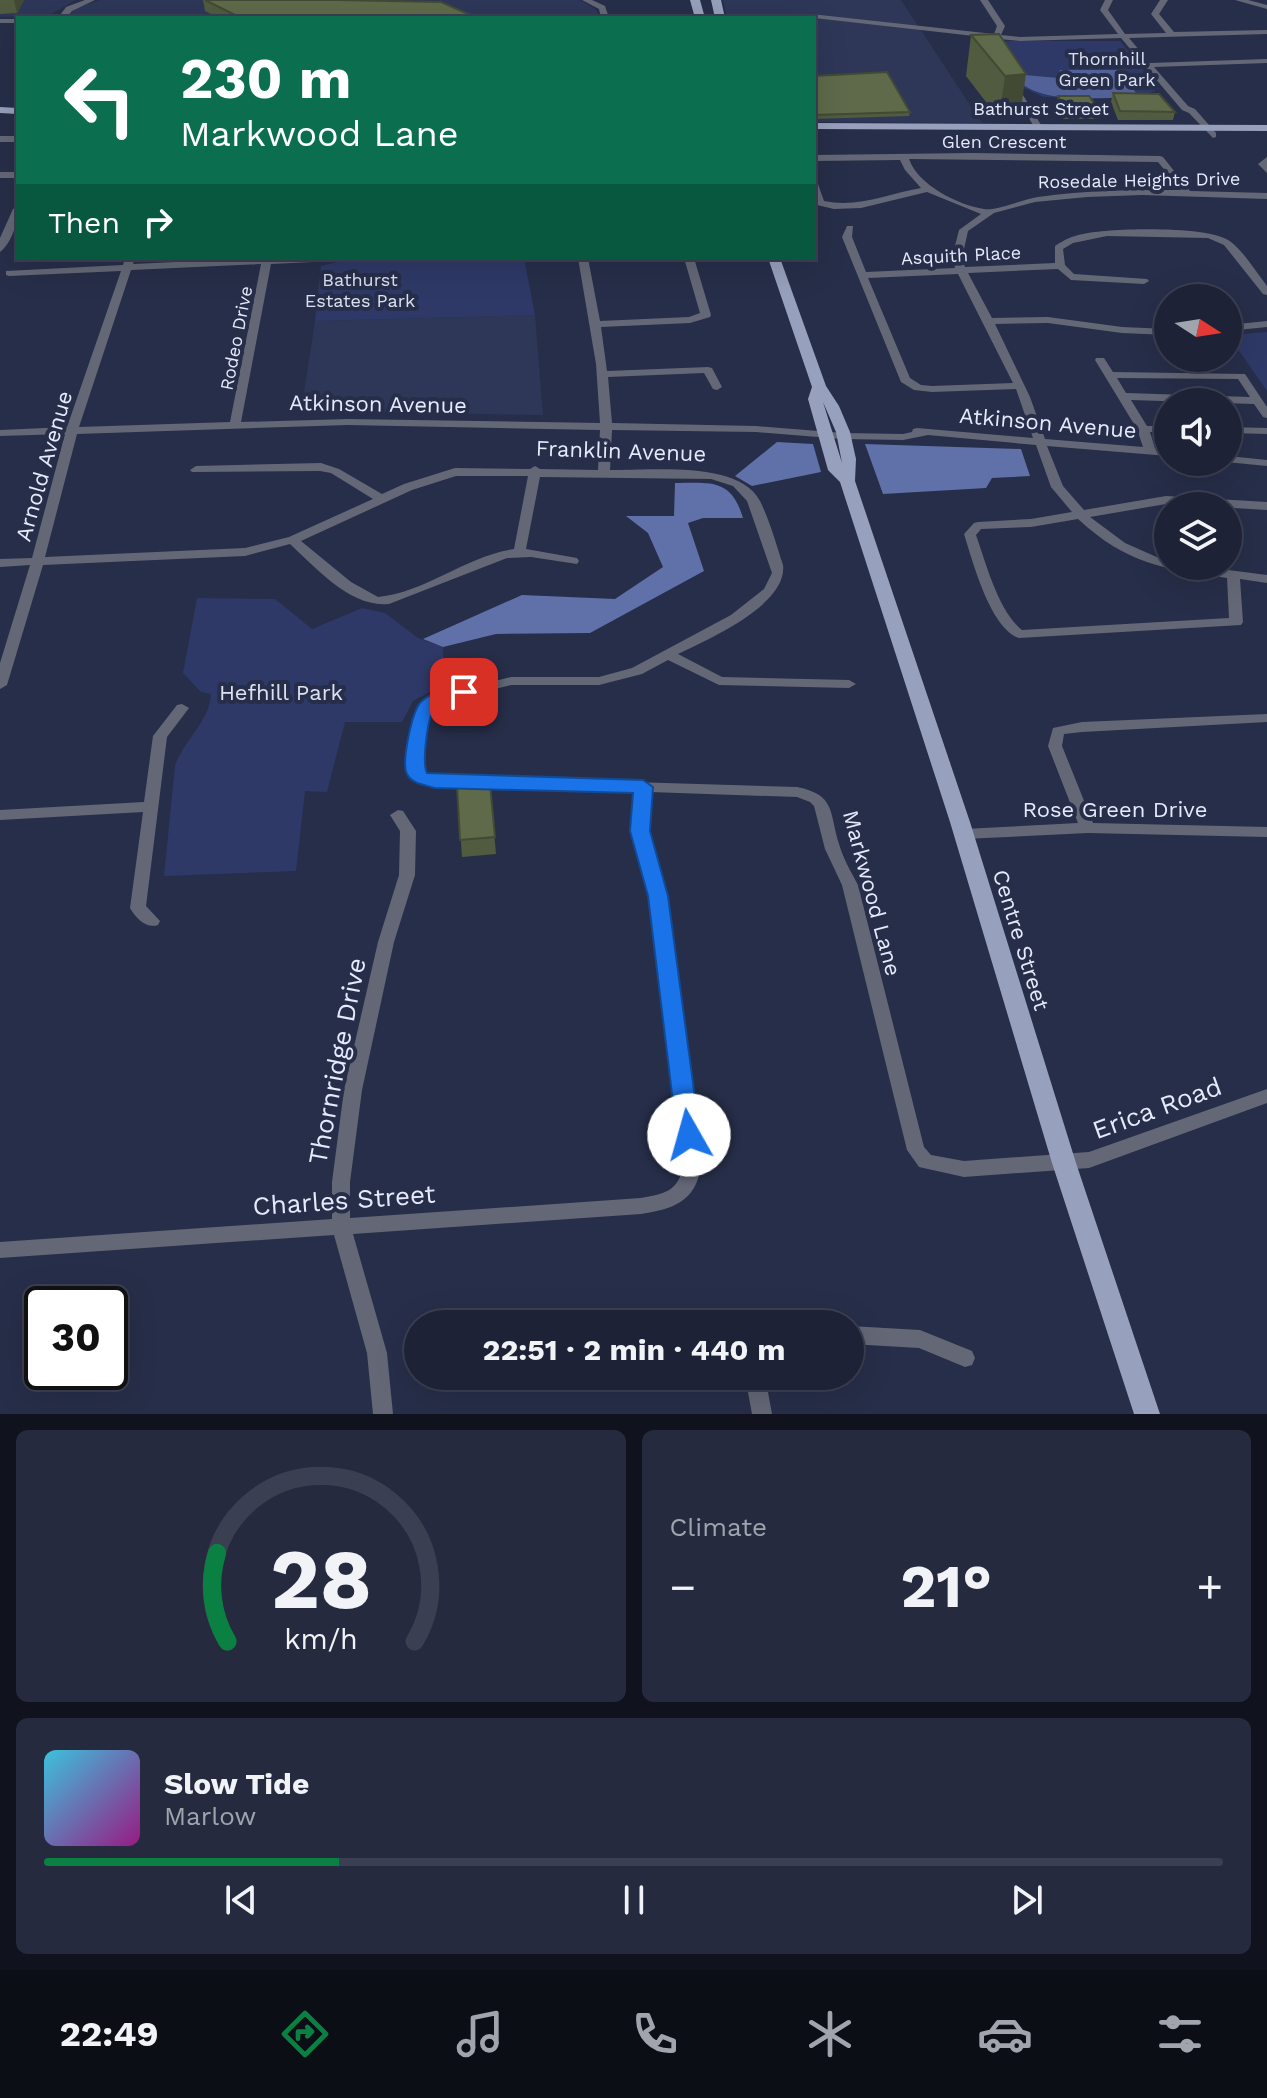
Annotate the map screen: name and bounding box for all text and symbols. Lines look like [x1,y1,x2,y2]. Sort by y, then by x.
text: 230 m [180,46,351,112]
icon: left [48,48,152,152]
park label: Thornhill Green Park [1059,48,1155,90]
street label: Bathurst Street [973,98,1109,119]
text: Markwood Lane [180,113,459,155]
street label: Glen Crescent [942,131,1067,152]
street label: Rosedale Heights Drive [1038,168,1240,192]
icon: right [136,200,180,244]
text: Then [48,205,120,240]
street label: Asquith Place [900,241,1022,269]
park label: Bathurst Estates Park [305,269,415,311]
street label: Rodeo Drive [216,284,256,392]
north arrow [1154,284,1242,372]
map controls [1154,284,1242,580]
street label: Arnold Avenue [11,388,77,544]
button: sound [1154,388,1242,476]
street label: Atkinson Avenue [289,390,467,418]
street label: Atkinson Avenue [958,403,1138,443]
street label: Franklin Avenue [535,436,707,466]
button: layers [1154,492,1242,580]
pin [430,658,498,726]
icon: arrive [442,670,486,714]
park label: Hefhill Park [219,680,343,705]
street label: Rose Green Drive [1022,797,1208,822]
street label: Markwood Lane [838,808,906,978]
street label: Centre Street [988,867,1054,1013]
street label: Thornridge Drive [302,955,372,1167]
street label: Erica Road [1088,1071,1226,1145]
position arrow [647,1093,731,1177]
street label: Charles Street [252,1179,436,1221]
speed limit sign: 30 [24,1286,128,1390]
text: 22:51 · 2 min · 440 m [483,1332,785,1367]
text: Climate [670,1512,767,1542]
text: 28 [270,1531,372,1628]
text: 21° [901,1551,992,1622]
text: − [670,1561,696,1613]
text: + [1196,1561,1223,1613]
text: km/h [284,1622,358,1656]
text: Slow Tide [164,1766,309,1801]
text: Marlow [164,1801,256,1831]
icon: previous [219,1878,263,1922]
icon: pause [612,1878,656,1922]
icon: next [1005,1878,1049,1922]
icon: directions [277,2006,333,2062]
icon: music [452,2006,508,2062]
icon: phone [627,2006,683,2062]
icon: climate [802,2006,858,2062]
icon: car [977,2006,1033,2062]
icon: filters [1152,2006,1208,2062]
text: 22:49 [59,2013,159,2055]

